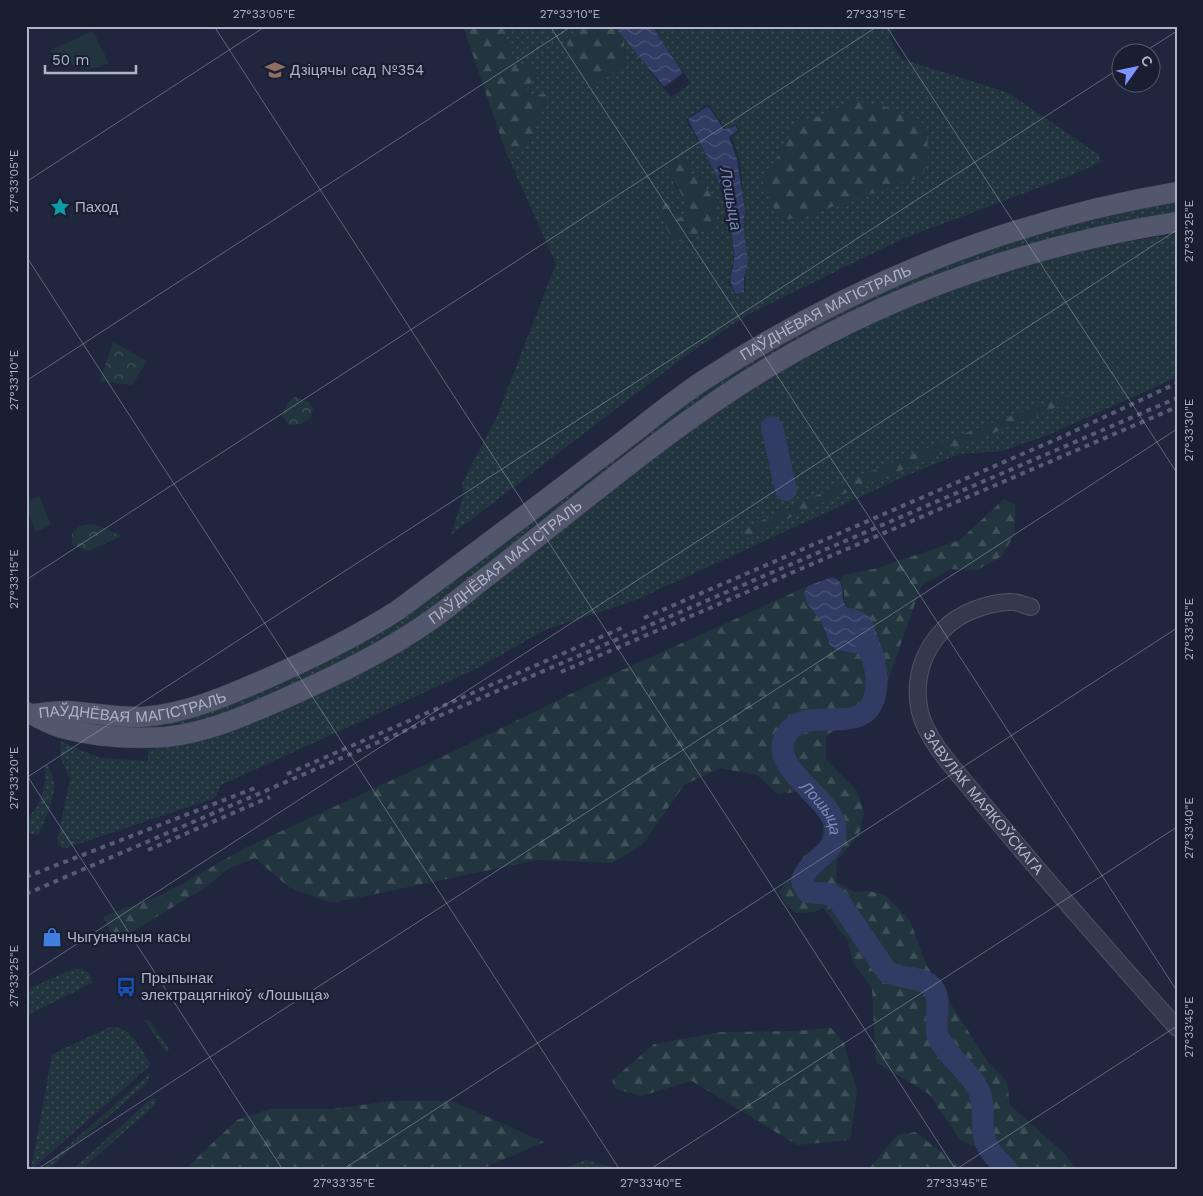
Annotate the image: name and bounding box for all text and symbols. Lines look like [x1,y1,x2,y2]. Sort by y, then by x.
text: 27°33'05"E [233,7,296,21]
text: 27°33'10"E [540,7,601,21]
text: 27°33'15"E [846,7,906,21]
scale bar [45,42,136,74]
north arrow [1110,42,1160,92]
text: 50 m [52,51,89,69]
text: С [1137,52,1156,70]
school or university icon: Дзіцячы сад №354 [264,59,286,81]
place label: Дзіцячы сад №354 [290,61,424,79]
text: 27°33'05"E [7,149,21,212]
water label: Лошыца [716,165,746,232]
place icon: Паход [49,196,71,218]
place label: Паход [75,198,118,216]
text: 27°33'25"E [1182,200,1196,262]
street label: ПАЎДНЁВАЯ МАГІСТРАЛЬ [737,261,914,364]
text: 27°33'10"E [7,349,21,410]
text: 27°33'30"E [1182,398,1196,461]
street label: ПАЎДНЁВАЯ МАГІСТРАЛЬ [425,496,586,628]
text: 27°33'15"E [7,549,21,609]
text: 27°33'35"E [1182,598,1196,660]
street label: ПАЎДНЁВАЯ МАГІСТРАЛЬ [38,687,229,726]
street label: ЗАВУЛАК МАЯКОЎСКАГА [920,727,1047,878]
text: 27°33'20"E [7,746,21,809]
water label: Лошыца [795,776,845,835]
text: 27°33'40"E [1182,797,1196,859]
shop icon: Чыгуначныя касы [41,926,63,948]
place label: Чыгуначныя касы [67,928,191,946]
text: 27°33'25"E [7,945,21,1007]
place label: Прыпынак электрацягнікоў «Лошыца» [141,969,330,1004]
bus stop icon: Прыпынак электрацягнікоў «Лошыца» [115,976,137,998]
text: 27°33'45"E [1182,996,1196,1058]
text: 27°33'35"E [313,1176,375,1190]
text: 27°33'40"E [620,1176,682,1190]
text: 27°33'45"E [926,1176,988,1190]

